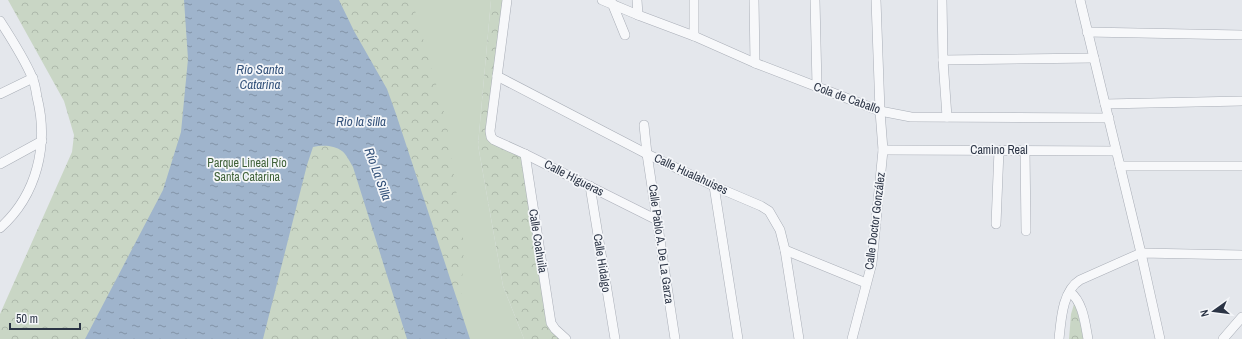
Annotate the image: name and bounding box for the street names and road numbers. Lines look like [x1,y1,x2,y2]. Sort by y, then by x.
street label: Cola de Caballo [811,79,883,117]
street label: Camino Real [970,142,1028,158]
street label: Calle Hualahuises [651,150,731,198]
street label: Calle Higueras [541,156,607,200]
street label: Calle Doctor González [861,171,889,271]
street label: Calle Pablo A. De La Garza [645,183,677,305]
street label: Calle Coahuila [525,208,551,275]
street label: Calle Hidalgo [589,233,615,293]

